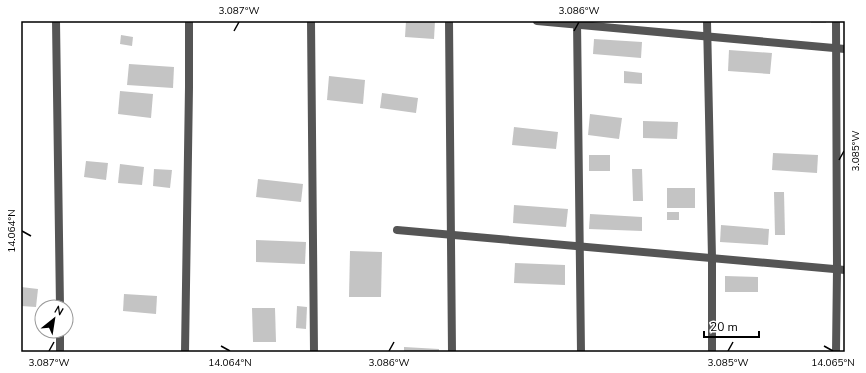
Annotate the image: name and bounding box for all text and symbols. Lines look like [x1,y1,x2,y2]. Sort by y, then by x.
text: 3.087°W [218,4,260,18]
text: 3.086°W [558,4,600,18]
text: 3.085°W [849,130,863,172]
text: 14.064°N [5,209,19,253]
north arrow [34,299,74,339]
text: N [51,302,66,319]
scale bar [704,313,759,339]
text: 20 m [710,319,738,335]
text: 3.087°W [28,356,70,370]
text: 14.064°N [208,356,252,370]
text: 3.086°W [368,356,410,370]
text: 3.085°W [707,356,749,370]
text: 14.065°N [811,356,855,370]

